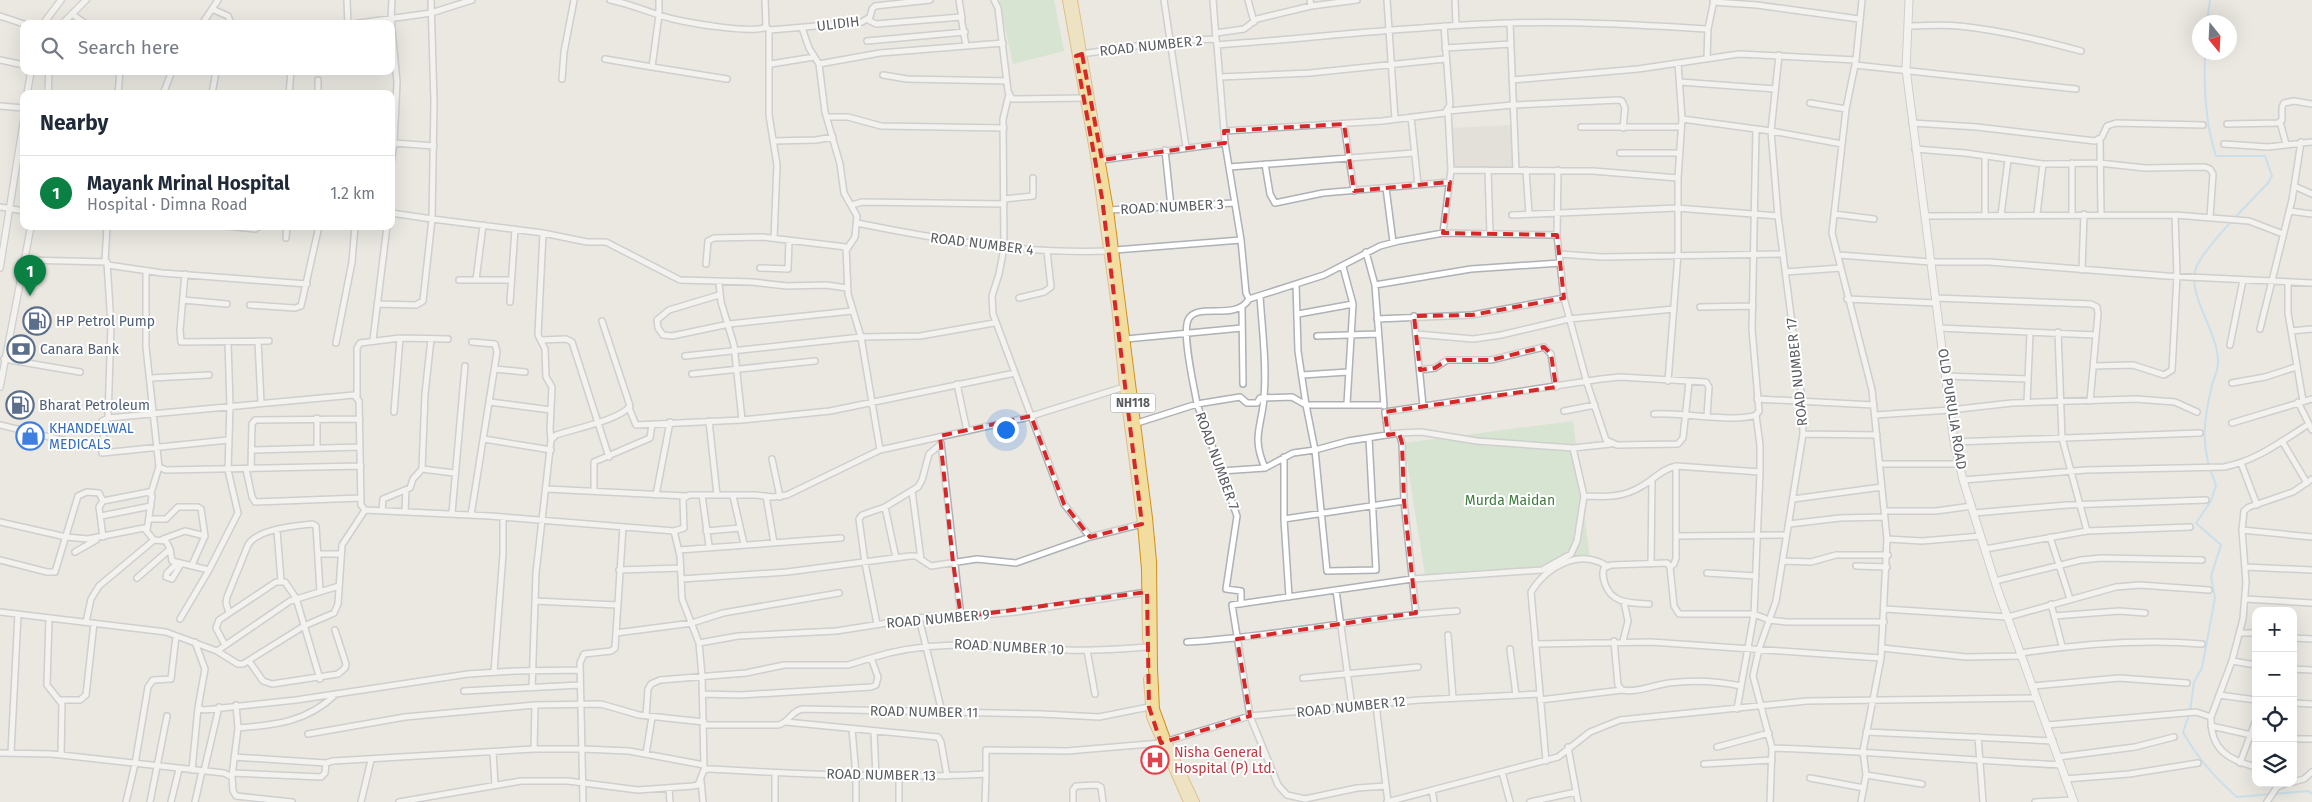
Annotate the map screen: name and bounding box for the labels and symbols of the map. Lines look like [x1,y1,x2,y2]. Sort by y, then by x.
street label: ULIDIH [816,13,860,35]
north arrow [2192,15,2237,60]
street label: ROAD NUMBER 2 [1099,32,1203,60]
street label: ROAD NUMBER 3 [1120,196,1224,218]
street label: ROAD NUMBER 4 [929,229,1035,259]
pin: 1 [14,255,46,296]
fuel station icon: HP Petrol Pump [22,306,52,336]
place label: HP Petrol Pump [56,313,155,330]
street label: ROAD NUMBER 17 [1783,317,1811,427]
bank icon: Canara Bank [6,334,36,364]
place label: Canara Bank [40,341,120,358]
street label: OLD PURULIA ROAD [1934,347,1970,471]
fuel station icon: Bharat Petroleum [5,390,35,420]
road number: NH118 [1110,393,1156,412]
place label: Bharat Petroleum [39,397,150,414]
street label: ROAD NUMBER 7 [1191,410,1243,512]
your location [993,417,1019,443]
place label: KHANDELWAL MEDICALS [49,420,134,453]
shop icon: KHANDELWAL MEDICALS [15,421,45,451]
park label: Murda Maidan [1465,492,1555,509]
street label: ROAD NUMBER 9 [886,606,990,632]
street label: ROAD NUMBER 10 [953,636,1065,658]
street label: ROAD NUMBER 12 [1296,693,1406,721]
street label: ROAD NUMBER 11 [870,703,978,721]
place label: Nisha General Hospital (P) Ltd. [1174,744,1275,777]
hospital icon: Nisha General Hospital (P) Ltd. [1140,745,1170,775]
street label: ROAD NUMBER 13 [826,766,936,784]

